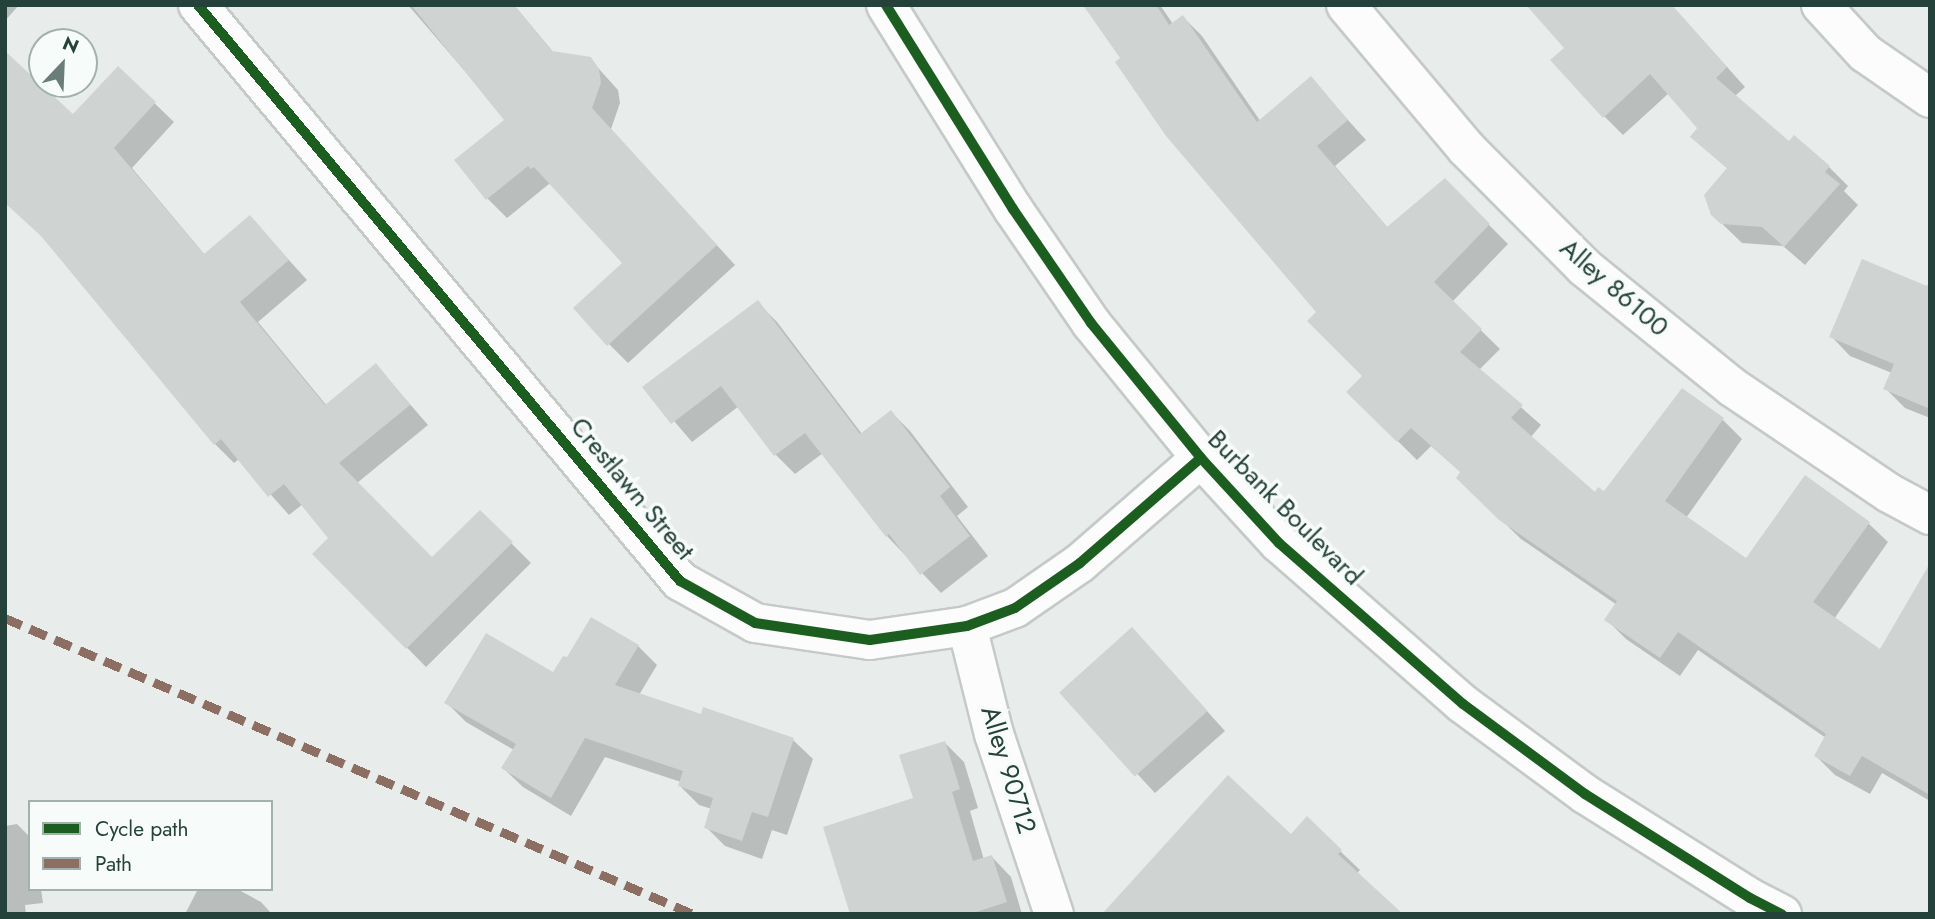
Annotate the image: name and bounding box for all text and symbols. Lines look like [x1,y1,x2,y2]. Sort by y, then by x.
north arrow [28,28,98,98]
text: N [58,30,83,60]
street label: Alley 86100 [1553,232,1675,344]
street label: Crestlawn Street [563,412,701,566]
street label: Burbank Boulevard [1201,424,1369,592]
street label: Alley 90712 [974,702,1042,838]
legend [28,800,273,891]
text: Cycle path [95,814,188,844]
text: Path [95,849,132,879]

